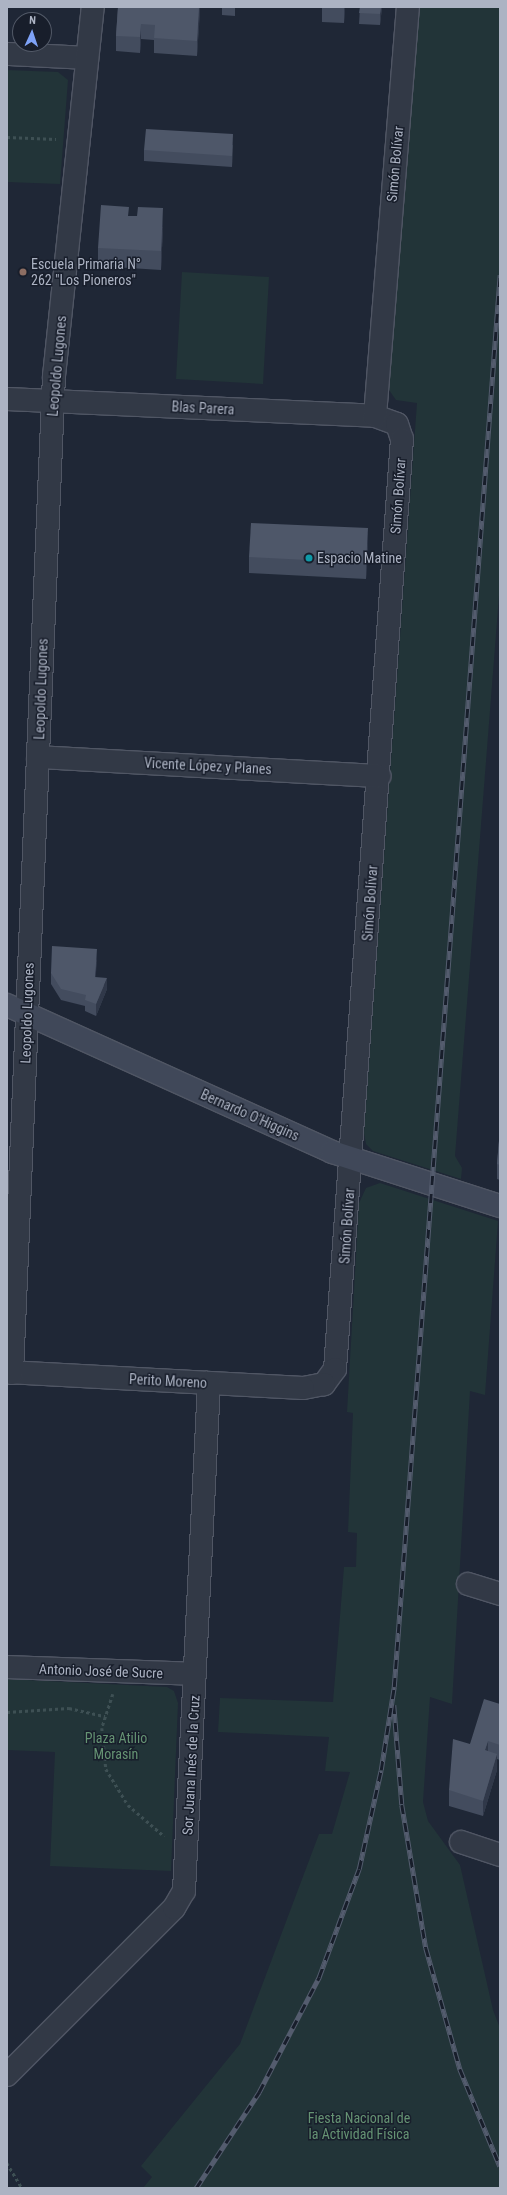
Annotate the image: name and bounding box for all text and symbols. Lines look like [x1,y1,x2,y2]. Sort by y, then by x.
north arrow [12,12,52,52]
text: N [29,14,36,27]
street label: Simón Bolívar [383,125,407,203]
place label: Escuela Primaria N° 262 "Los Pioneros" [31,256,141,288]
marker: Escuela Primaria N° 262 "Los Pioneros" [18,267,28,277]
street label: Leopoldo Lugones [44,315,70,417]
street label: Blas Parera [171,398,235,418]
street label: Simón Bolívar [387,457,409,535]
place label: Espacio Matine [317,550,402,566]
marker: Espacio Matine [304,553,314,563]
street label: Leopoldo Lugones [31,638,51,740]
street label: Vicente López y Planes [144,754,272,778]
street label: Simón Bolívar [359,864,381,942]
street label: Leopoldo Lugones [17,962,37,1064]
street label: Bernardo O'Higgins [198,1086,302,1144]
street label: Simón Bolívar [336,1187,358,1265]
street label: Perito Moreno [129,1371,207,1391]
street label: Antonio José de Sucre [39,1660,163,1682]
street label: Sor Juana Inés de la Cruz [179,1695,203,1835]
park label: Plaza Atilio Morasín [85,1730,147,1762]
park label: Fiesta Nacional de la Actividad Física [308,2110,410,2142]

